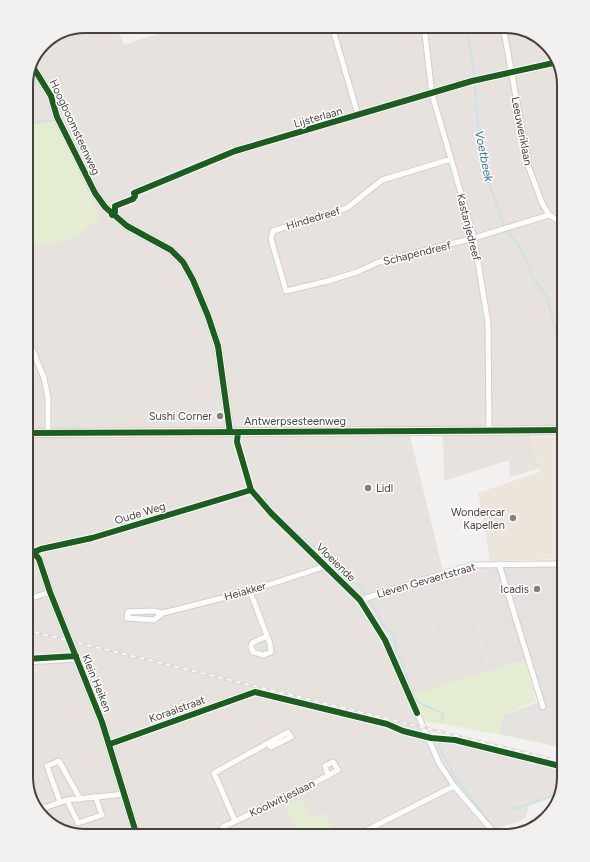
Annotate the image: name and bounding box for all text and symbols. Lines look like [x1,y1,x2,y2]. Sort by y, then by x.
street label: Hoogboomsteenweg [47,77,102,177]
street label: Leeuweriklaan [508,96,535,167]
street label: Lijsterlaan [292,104,344,131]
water label: Voetbeek [472,129,496,184]
street label: Kastanjedreef [454,192,483,263]
street label: Hindedreef [285,204,343,233]
street label: Schapendreef [382,239,453,268]
place label: Sushi Corner [149,410,212,423]
marker: Sushi Corner [215,411,225,421]
street label: Antwerpsesteenweg [244,415,346,428]
place label: Lidl [376,482,393,495]
marker: Lidl [363,483,373,493]
street label: Oude Weg [113,500,167,527]
place label: Wondercar Kapellen [451,506,505,532]
marker: Wondercar Kapellen [508,513,518,523]
street label: Vloeiende [313,540,358,584]
street label: Lieven Gevaertstraat [375,560,477,601]
street label: Heiakker [223,579,268,604]
place label: Icadis [500,583,529,596]
marker: Icadis [532,584,542,594]
street label: Klein Heiken [79,653,114,714]
street label: Koraalstraat [147,693,207,726]
street label: Koolwitjeslaan [247,777,317,820]

